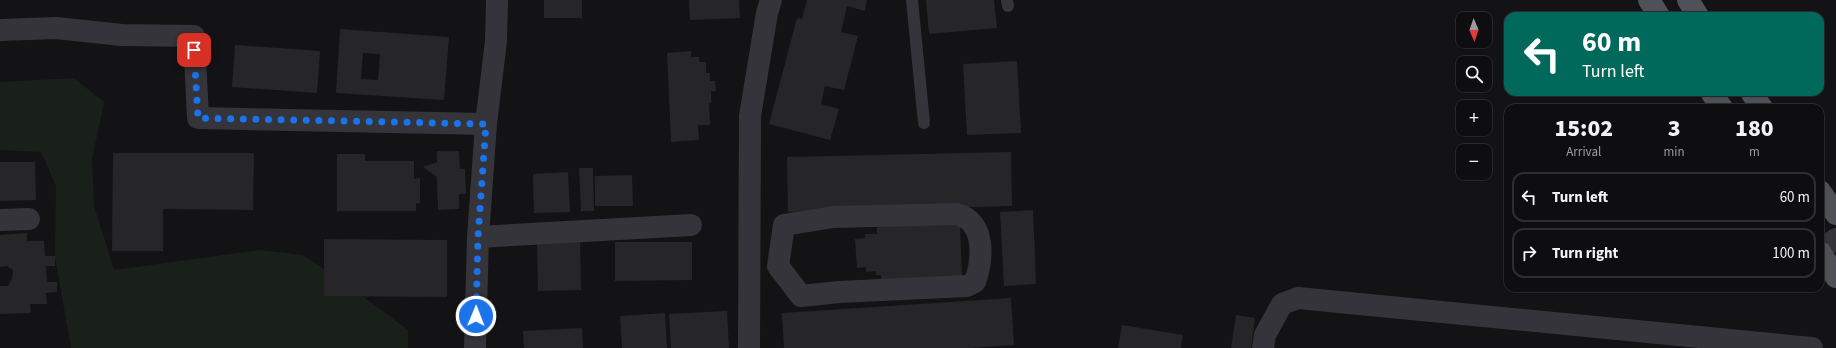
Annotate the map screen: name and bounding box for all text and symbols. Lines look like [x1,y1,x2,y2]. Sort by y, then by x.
north arrow [1456,12,1492,48]
map controls [1456,12,1492,180]
text: 60 m [1582,22,1641,62]
icon: left [1516,28,1568,80]
pin [177,33,211,67]
icon: arrive [183,39,205,61]
button: search [1456,56,1492,92]
text: Turn left [1582,59,1644,84]
button: + [1456,100,1492,136]
text: 15:02 [1554,111,1613,146]
text: 3 [1668,111,1681,146]
text: 180 [1735,111,1774,146]
text: Arrival [1566,143,1601,161]
text: min [1664,143,1685,161]
text: m [1749,143,1760,161]
button: − [1456,144,1492,180]
icon: left [1518,186,1540,208]
text: Turn left [1552,187,1608,208]
text: 60 m [1780,187,1810,208]
icon: right [1518,242,1540,264]
text: Turn right [1552,243,1618,264]
text: 100 m [1772,243,1810,264]
position arrow [455,295,497,337]

